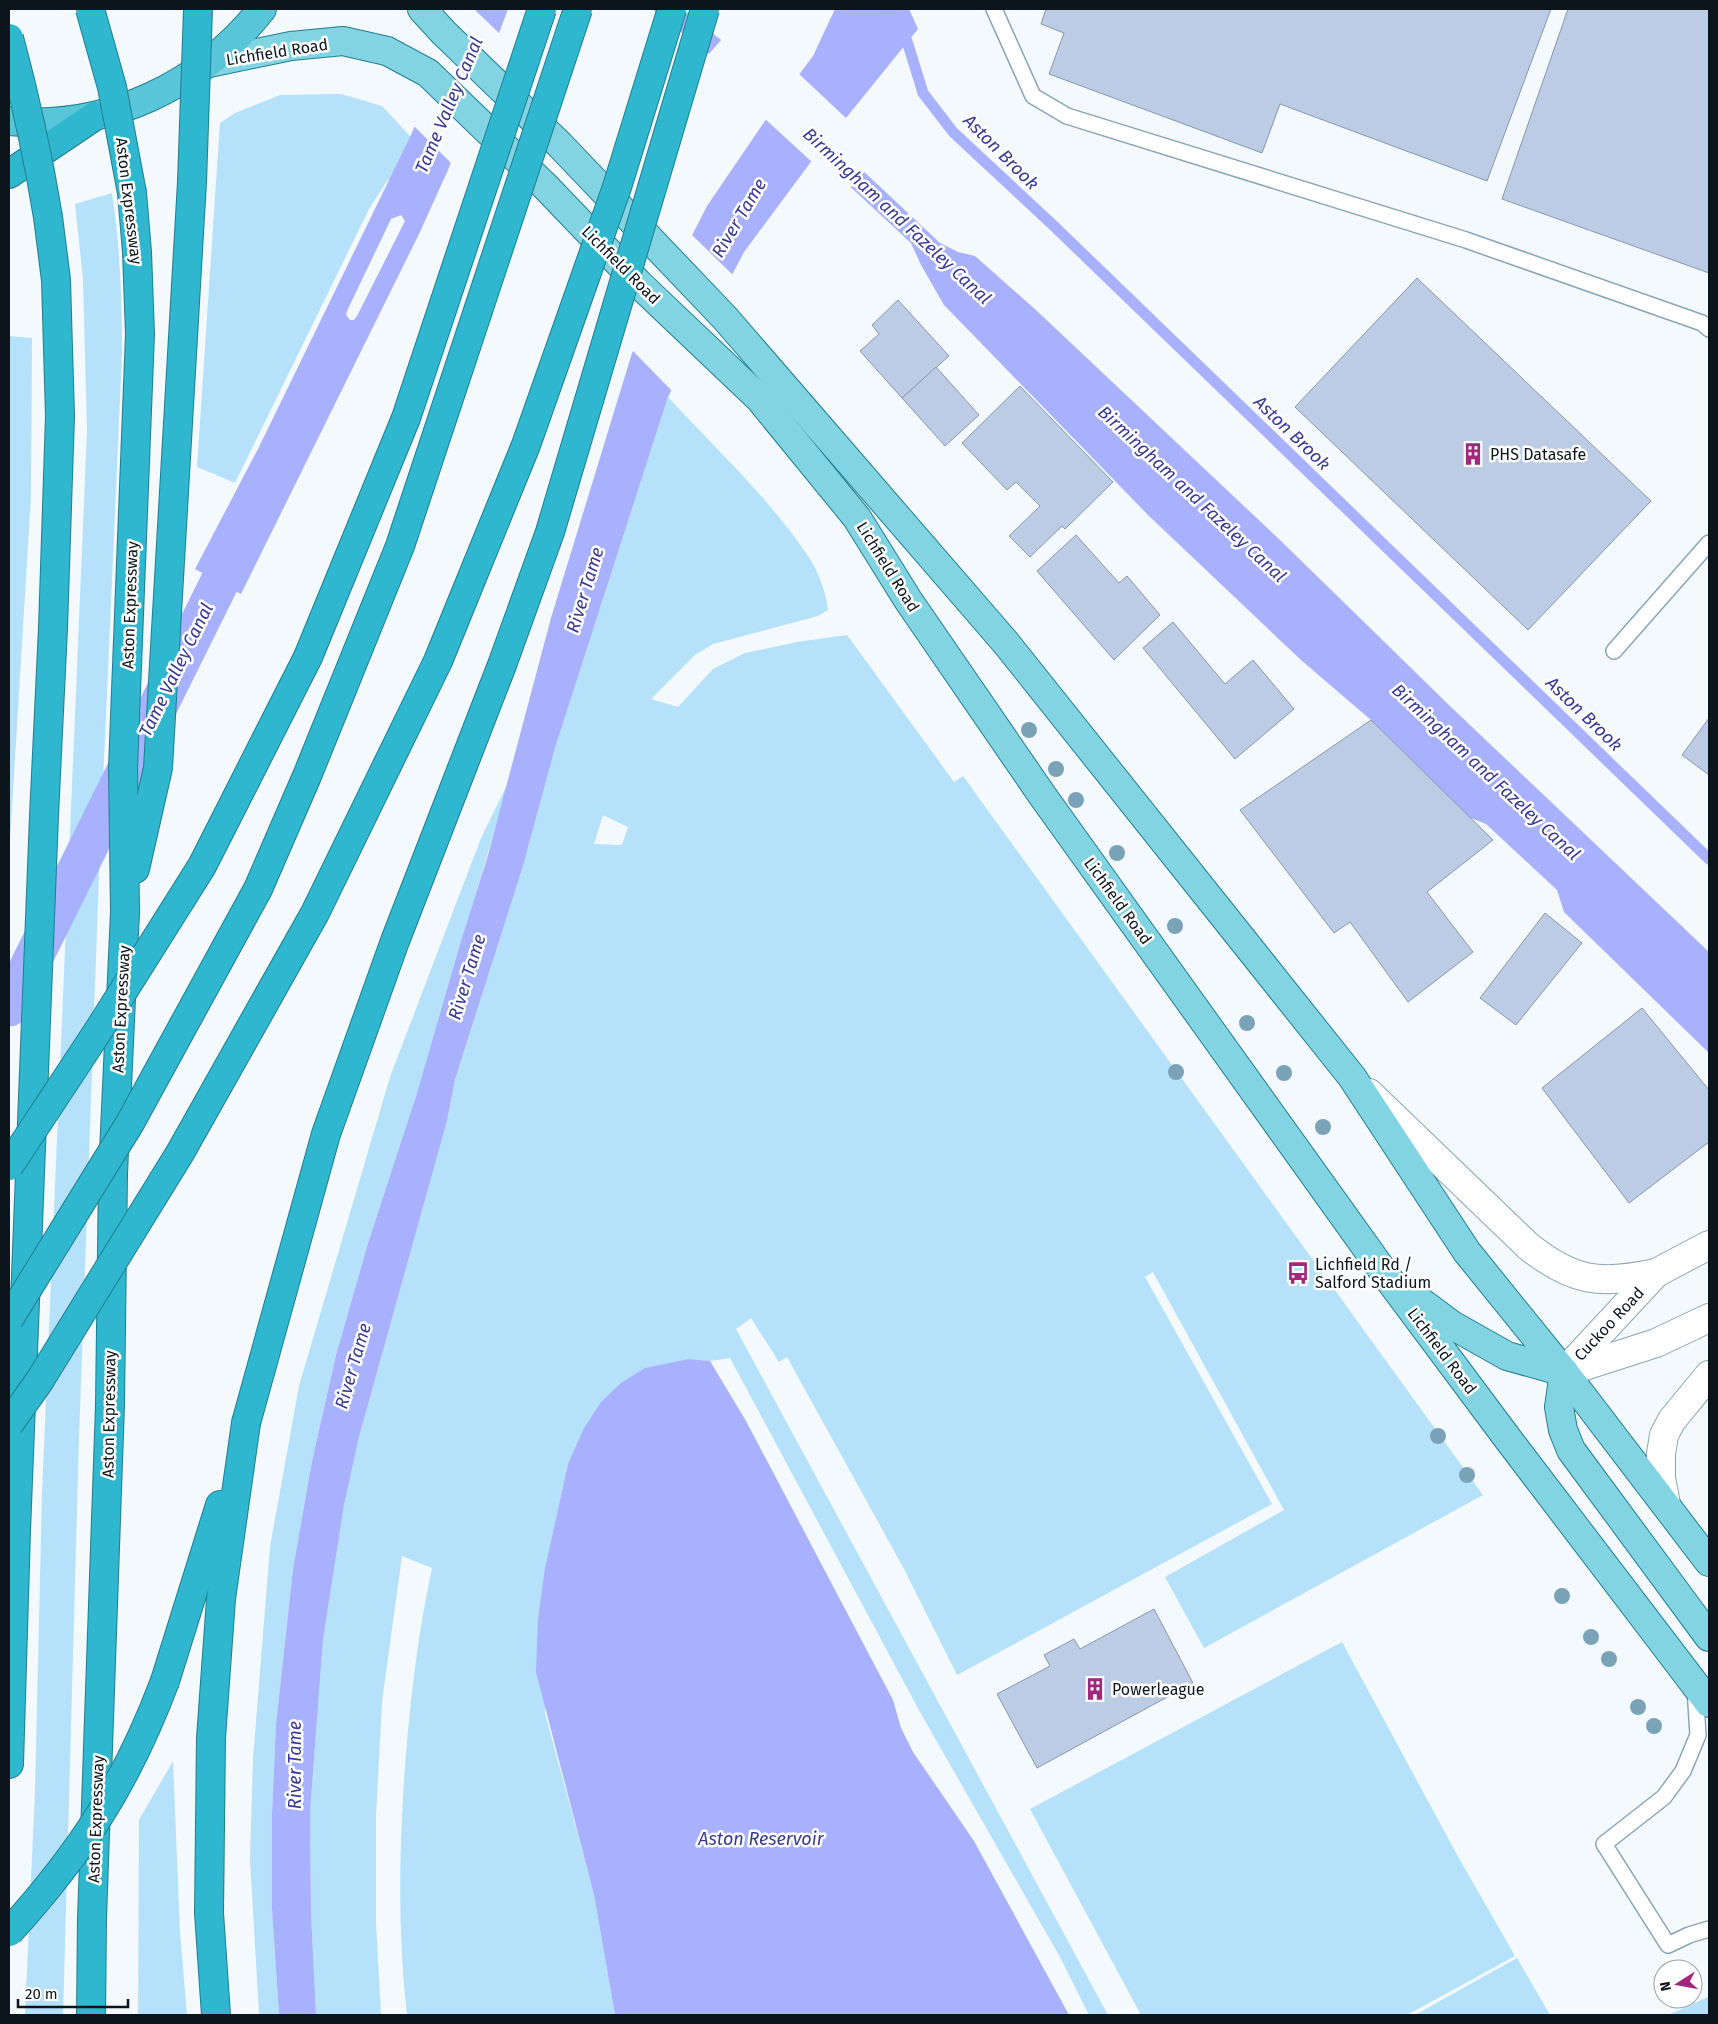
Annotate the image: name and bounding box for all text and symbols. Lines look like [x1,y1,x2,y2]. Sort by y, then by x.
water label: Tame Valley Canal [410,33,488,177]
street label: Lichfield Road [225,35,329,69]
water label: Aston Brook [958,109,1043,194]
water label: Birmingham and Fazeley Canal [798,123,996,309]
street label: Aston Expressway [112,136,146,266]
water label: River Tame [707,174,771,262]
street label: Lichfield Road [578,222,664,308]
water label: Aston Brook [1248,390,1335,475]
water label: Birmingham and Fazeley Canal [1093,401,1291,587]
building icon: PHS Datasafe [1460,441,1486,467]
place label: PHS Datasafe [1490,445,1586,464]
street label: Lichfield Road [853,518,923,616]
street label: Aston Expressway [118,541,142,669]
water label: River Tame [562,545,608,635]
water label: Tame Valley Canal [134,600,218,740]
water label: Aston Brook [1540,671,1627,756]
water label: Birmingham and Fazeley Canal [1387,679,1585,865]
street label: Lichfield Road [1080,854,1156,948]
water label: River Tame [444,932,490,1022]
street label: Aston Expressway [108,945,134,1073]
place label: Lichfield Rd / Salford Stadium [1315,1255,1431,1292]
bus stop icon: Lichfield Rd / Salford Stadium [1285,1260,1311,1286]
street label: Cuckoo Road [1570,1283,1648,1365]
street label: Lichfield Road [1403,1304,1481,1398]
water label: River Tame [330,1321,376,1411]
street label: Aston Expressway [98,1350,120,1478]
building icon: Powerleague [1082,1676,1108,1702]
place label: Powerleague [1112,1680,1204,1699]
water label: River Tame [284,1721,306,1809]
street label: Aston Expressway [84,1755,108,1883]
water label: Aston Reservoir [697,1828,825,1850]
north arrow [1653,1959,1703,2009]
scale bar [18,1976,128,2008]
text: N [1656,1980,1675,1993]
text: 20 m [25,1985,58,2003]

